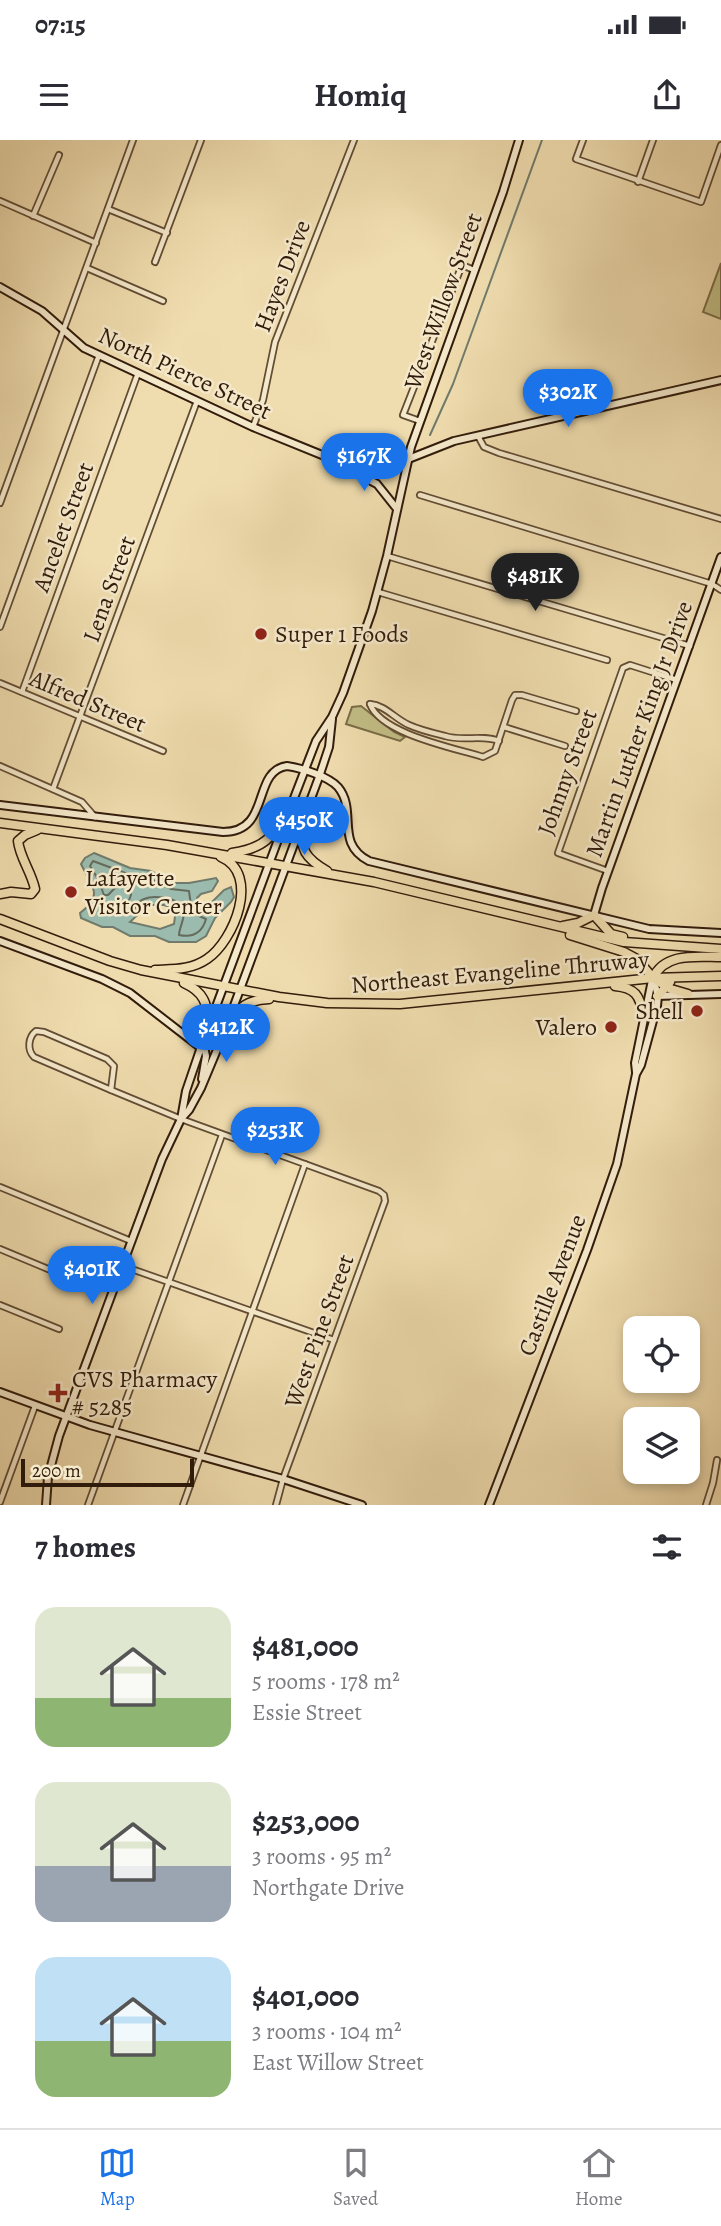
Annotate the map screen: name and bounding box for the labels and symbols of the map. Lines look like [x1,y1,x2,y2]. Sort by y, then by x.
street label: West Willow Street [396,208,490,395]
street label: Hayes Drive [246,215,318,337]
street label: North Pierce Street [93,319,277,427]
pin: $302K [519,370,617,429]
pin: $167K [315,434,413,493]
street label: Ancelet Street [24,458,101,597]
street label: Lena Street [75,531,143,647]
pin: $481K [486,554,584,613]
street label: Martin Luther King Jr Drive [578,596,700,862]
place label: Super 1 Foods [275,618,409,650]
marker: Super 1 Foods [253,626,269,642]
street label: Alfred Street [24,662,151,740]
street label: Johnny Street [529,704,605,839]
pin: $450K [255,798,353,857]
place label: Lafayette Visitor Center [84,862,222,922]
marker: Lafayette Visitor Center [63,884,79,900]
street label: Northeast Evangeline Thruway [350,943,651,1001]
place label: Shell [635,995,683,1027]
marker: Shell [689,1003,705,1019]
pin: $412K [177,1004,275,1064]
place label: Valero [535,1011,597,1043]
marker: Valero [603,1019,619,1035]
pin: $253K [226,1108,324,1167]
street label: Castille Avenue [510,1210,594,1360]
pin: $401K [43,1246,141,1306]
street label: West Pine Street [276,1250,362,1413]
place label: CVS Pharmacy # 5285 [72,1363,218,1423]
marker: CVS Pharmacy # 5285 [50,1385,66,1401]
scale bar [21,1456,194,1488]

